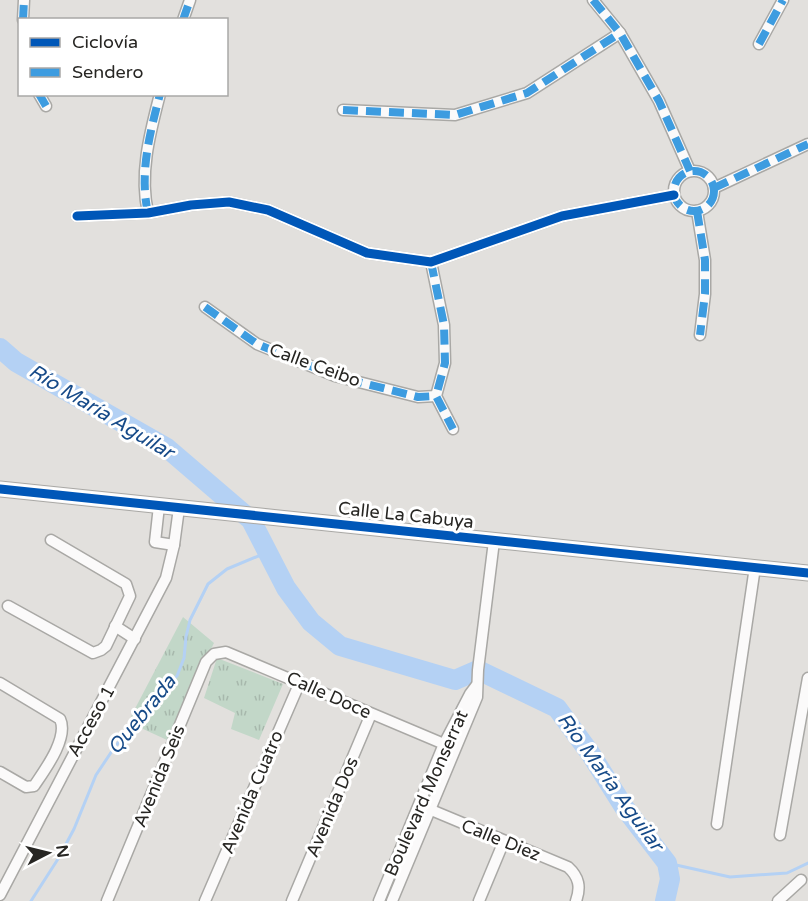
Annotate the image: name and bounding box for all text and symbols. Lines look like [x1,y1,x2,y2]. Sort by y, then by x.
legend [18,18,228,96]
text: Ciclovía [72,31,138,53]
text: Sendero [72,61,143,83]
street label: Calle Ceibo [266,338,364,392]
water label: Río María Aguilar [24,359,180,466]
street label: Calle La Cabuya [337,497,475,533]
street label: Calle Doce [283,667,375,723]
water label: Quebrada [103,670,182,759]
street label: Acceso 1 [62,682,120,760]
street label: Boulevard Monserrat [379,706,473,879]
water label: Río María Aguilar [552,708,669,858]
street label: Avenida Seis [128,722,190,830]
street label: Avenida Cuatro [216,727,288,857]
street label: Avenida Dos [301,754,363,860]
street label: Calle Diez [458,814,544,866]
north arrow [18,823,78,883]
text: N [51,844,73,859]

